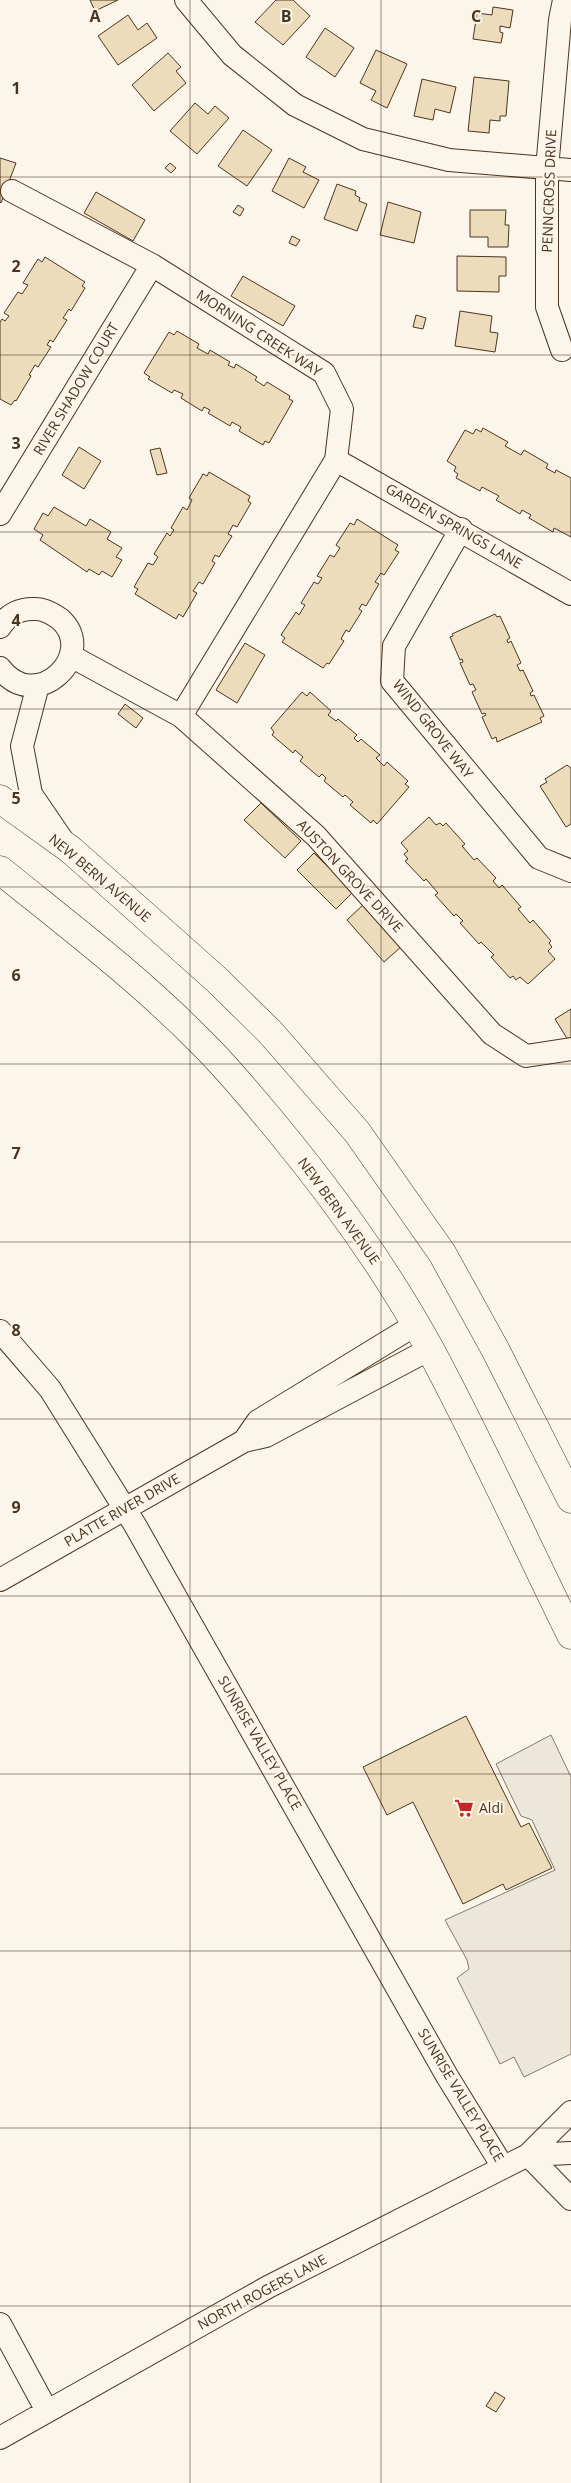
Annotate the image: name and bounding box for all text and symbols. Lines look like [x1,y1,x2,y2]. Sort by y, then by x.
text: A [89,5,101,27]
text: B [281,5,291,27]
text: C [471,5,481,27]
text: 1 [11,77,21,99]
street label: PENNCROSS DRIVE [537,129,560,253]
text: 2 [11,255,21,277]
street label: MORNING CREEK WAY [193,285,326,380]
street label: RIVER SHADOW COURT [28,319,123,459]
text: 3 [11,432,21,454]
street label: GARDEN SPRINGS LANE [382,479,526,573]
text: 4 [11,609,21,631]
street label: WIND GROVE WAY [389,675,478,782]
text: 5 [11,787,21,809]
street label: AUSTON GROVE DRIVE [293,815,408,936]
street label: NEW BERN AVENUE [45,829,155,926]
text: 6 [11,964,21,986]
text: 7 [11,1142,21,1164]
street label: NEW BERN AVENUE [294,1153,385,1268]
text: 8 [11,1319,21,1341]
street label: PLATTE RIVER DRIVE [60,1469,183,1551]
text: 9 [11,1496,21,1518]
street label: SUNRISE VALLEY PLACE [214,1672,307,1813]
supermarket icon: Aldi [453,1797,475,1819]
place label: Aldi [479,1798,504,1817]
street label: SUNRISE VALLEY PLACE [414,2025,509,2165]
street label: NORTH ROGERS LANE [194,2249,330,2334]

